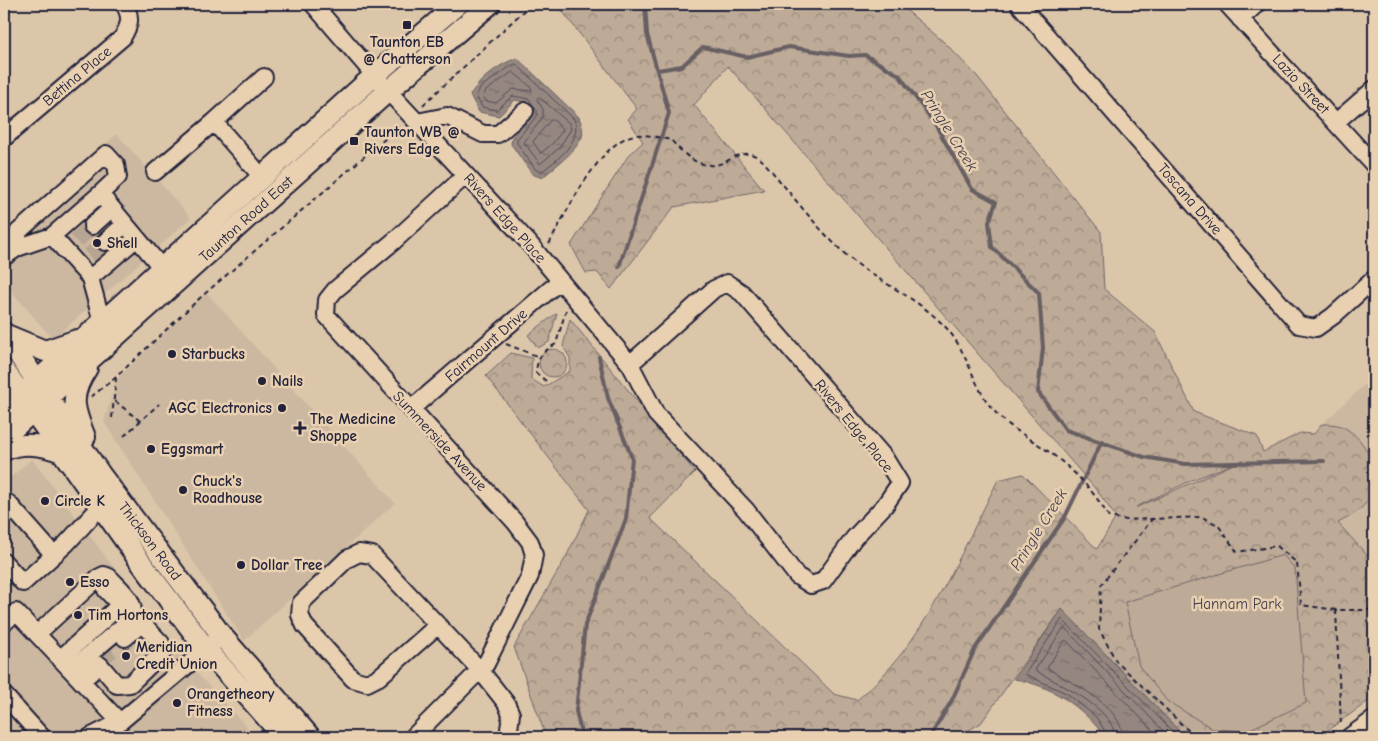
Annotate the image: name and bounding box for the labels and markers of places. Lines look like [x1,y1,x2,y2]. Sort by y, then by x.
marker: Taunton EB @ Chatterson [401,19,413,31]
place label: Taunton EB @ Chatterson [363,33,451,68]
place label: Taunton WB @ Rivers Edge [364,123,460,158]
marker: Taunton WB @ Rivers Edge [348,135,360,147]
place label: Shell [107,234,138,252]
marker: Shell [91,237,103,249]
place label: Starbucks [182,345,245,363]
marker: Starbucks [166,348,178,360]
place label: Nails [272,372,303,390]
marker: Nails [256,375,268,387]
place label: AGC Electronics [168,399,272,417]
marker: AGC Electronics [276,402,288,414]
place label: The Medicine Shoppe [310,410,396,445]
marker: The Medicine Shoppe [294,422,306,434]
place label: Eggsmart [161,440,224,458]
marker: Eggsmart [145,443,157,455]
place label: Chuck's Roadhouse [193,472,262,507]
marker: Chuck's Roadhouse [177,484,189,496]
place label: Circle K [55,492,106,510]
marker: Circle K [39,495,51,507]
place label: Dollar Tree [251,556,322,574]
marker: Dollar Tree [235,559,247,571]
place label: Esso [80,573,110,591]
marker: Esso [64,576,76,588]
place label: Tim Hortons [88,606,168,624]
marker: Tim Hortons [72,609,84,621]
place label: Meridian Credit Union [136,638,217,673]
marker: Meridian Credit Union [120,650,132,662]
place label: Orangetheory Fitness [187,685,275,720]
marker: Orangetheory Fitness [171,697,183,709]

